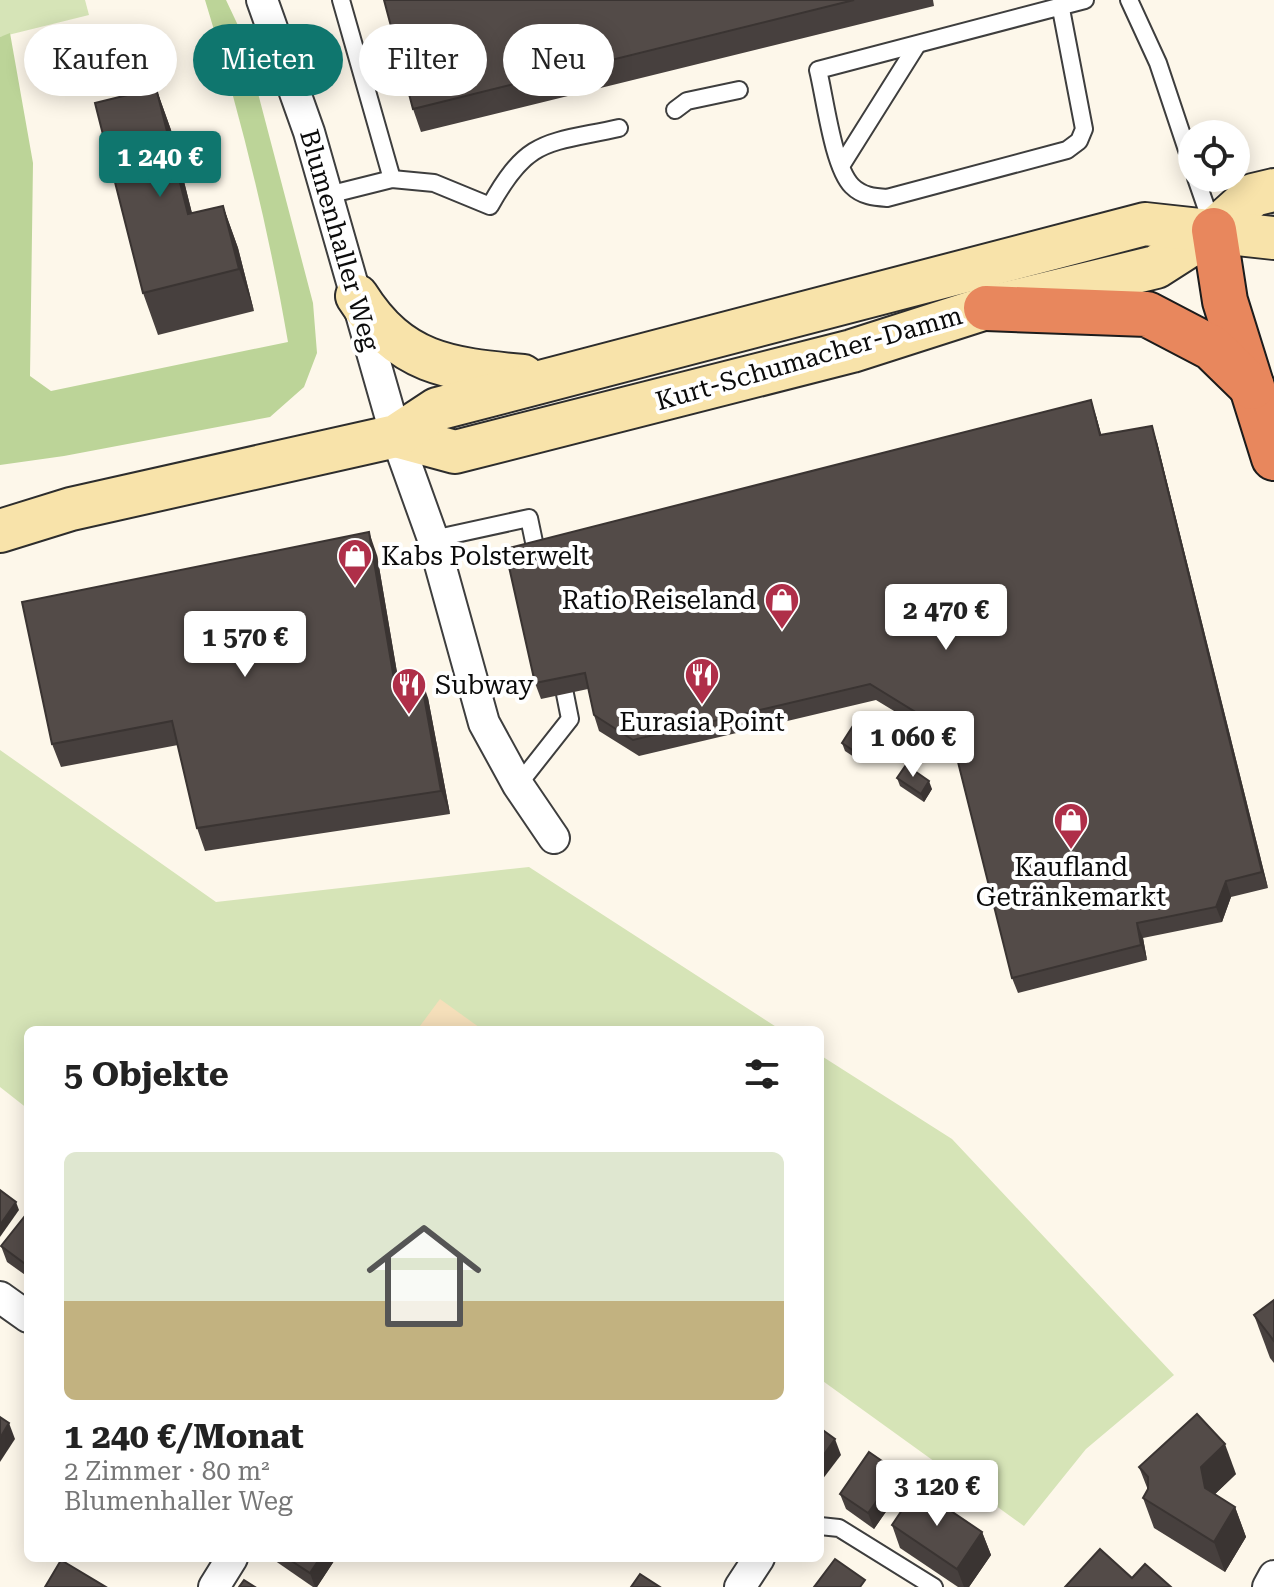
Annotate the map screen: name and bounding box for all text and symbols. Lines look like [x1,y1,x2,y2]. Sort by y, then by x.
chip: Kaufen [24,24,177,96]
chip: Mieten [193,24,343,96]
chip: Filter [359,24,487,96]
chip: Neu [503,24,614,96]
map controls [1178,120,1250,192]
button: locate [1178,120,1250,192]
street label: Blumenhaller Weg [294,126,386,354]
pin: 1 240 € [86,131,234,199]
text: 1 240 € [117,142,203,172]
street label: Kurt-Schumacher-Damm [652,300,966,416]
shop icon: Kabs Polsterwelt [336,537,374,587]
place label: Kabs Polsterwelt [381,541,590,571]
shop icon: Ratio Reiseland [763,581,801,631]
pin: 2 470 € [872,584,1020,652]
place label: Ratio Reiseland [562,585,756,615]
text: 2 470 € [903,595,989,625]
pin: 1 570 € [171,611,319,679]
text: 1 570 € [202,622,288,652]
restaurant icon: Eurasia Point [683,656,721,706]
restaurant icon: Subway [390,666,428,716]
place label: Subway [435,670,534,700]
place label: Eurasia Point [619,707,785,737]
pin: 1 060 € [839,711,987,779]
text: 1 060 € [870,722,956,752]
shop icon: Kaufland Getränkemarkt [1052,801,1090,851]
place label: Kaufland Getränkemarkt [976,852,1166,912]
icon: filters [740,1052,784,1096]
text: 5 Objekte [64,1054,229,1094]
icon: home [352,1204,496,1348]
text: 1 240 €/Monat [64,1416,304,1456]
text: 2 Zimmer · 80 m² [64,1456,270,1486]
pin: 3 120 € [863,1460,1011,1528]
text: 3 120 € [894,1471,980,1501]
text: Blumenhaller Weg [64,1486,293,1516]

